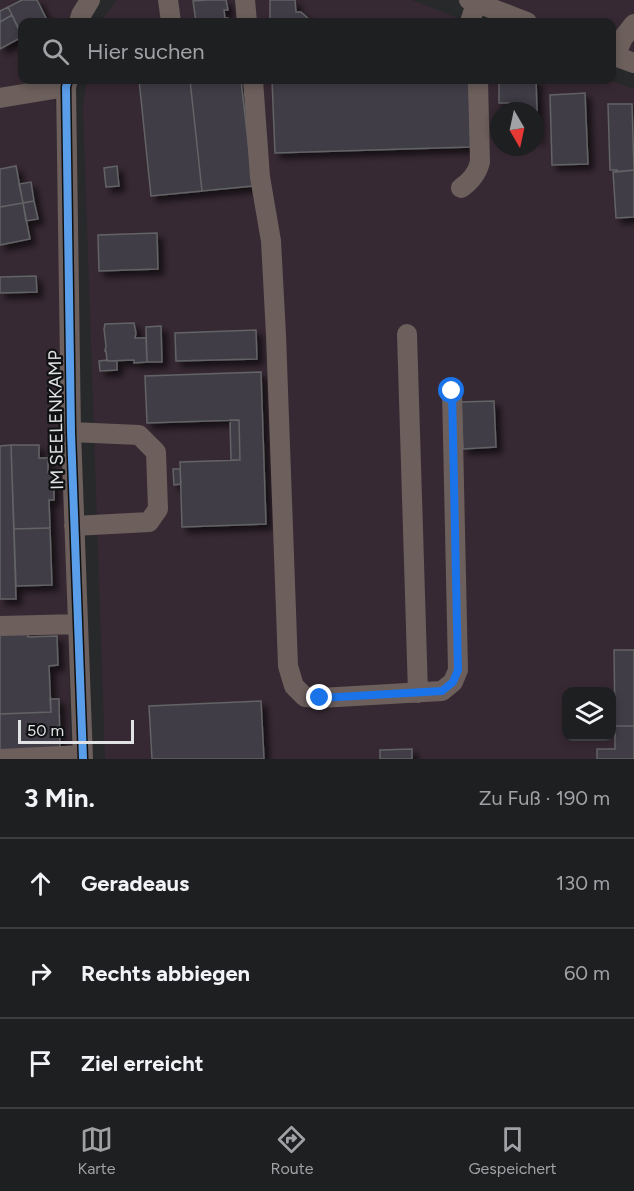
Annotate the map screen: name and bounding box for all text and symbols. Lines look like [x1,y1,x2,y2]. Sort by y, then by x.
search box [18,18,616,84]
icon: search [39,35,72,68]
text: Hier suchen [87,38,205,65]
north arrow [490,102,544,156]
street label: IM SEELENKAMP [44,350,68,490]
route start [438,377,464,403]
route end [306,684,332,710]
map controls [562,687,616,741]
button: layers [562,687,616,741]
scale bar [18,717,134,744]
text: 50 m [27,721,64,740]
text: 3 Min. [24,782,95,814]
text: Zu Fuß · 190 m [479,786,610,810]
icon: ahead [24,867,57,900]
text: Geradeaus [81,870,189,897]
text: 130 m [556,871,610,895]
icon: right [24,957,57,990]
text: Rechts abbiegen [81,960,250,987]
text: 60 m [564,961,610,985]
icon: arrive [24,1047,57,1080]
text: Ziel erreicht [81,1050,204,1077]
tab: Karte [78,1123,115,1178]
tab: Route [270,1123,313,1178]
tab: Gespeichert [468,1123,556,1178]

